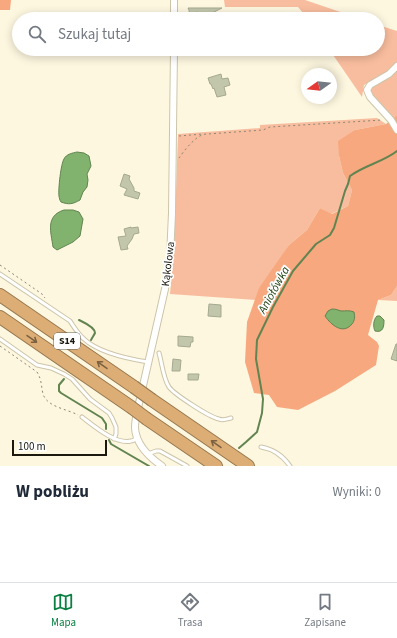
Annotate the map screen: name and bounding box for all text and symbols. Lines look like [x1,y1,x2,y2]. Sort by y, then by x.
search box [12,12,385,56]
icon: search [26,23,48,45]
text: Szukaj tutaj [58,24,131,45]
north arrow [301,68,337,104]
street label: Kąkolowa [158,241,178,287]
water label: Aniołówka [254,263,294,317]
road number: S14 [54,333,80,349]
one-way arrow [26,335,37,343]
one-way arrow [97,361,108,369]
scale bar [12,438,107,457]
text: 100 m [18,439,46,454]
one-way arrow [211,440,222,448]
text: W pobliżu [16,480,89,504]
text: Wyniki: 0 [332,483,381,501]
tab: Mapa [51,591,76,630]
tab: Trasa [178,591,202,630]
tab: Zapisane [304,591,346,630]

